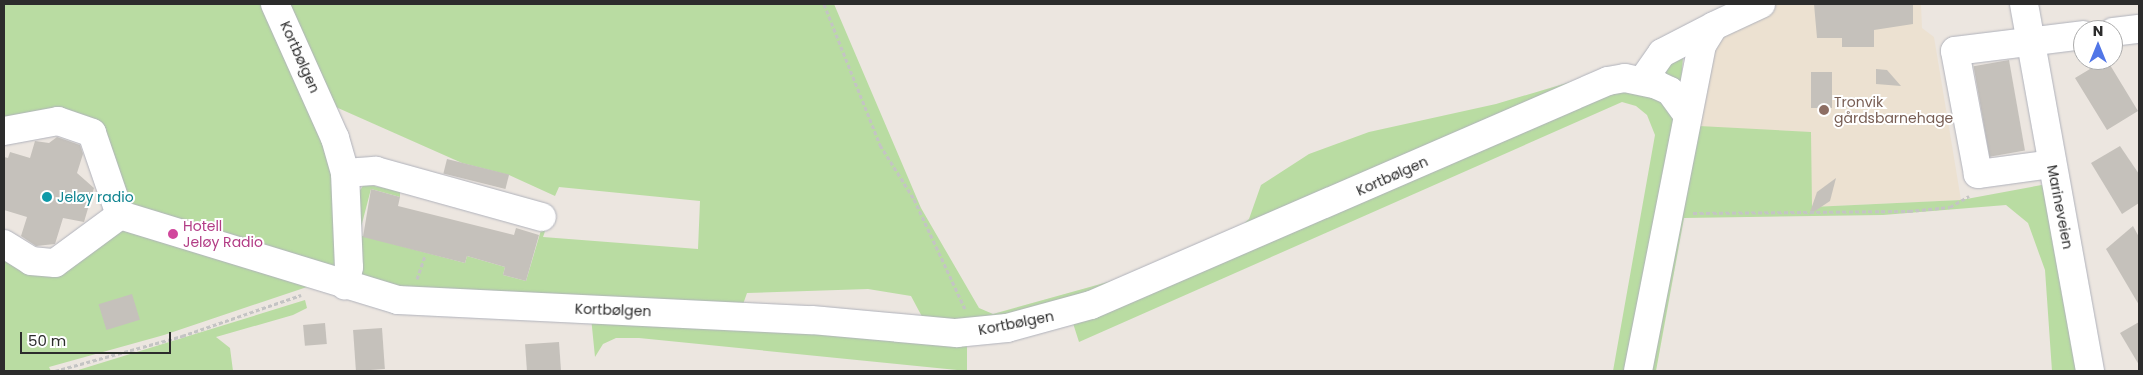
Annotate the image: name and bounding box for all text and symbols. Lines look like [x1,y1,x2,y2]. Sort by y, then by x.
street label: Kortbølgen [277,19,323,95]
north arrow [2073,20,2123,70]
text: N [2093,21,2103,41]
place label: Tronvik gårdsbarnehage [1834,94,1953,126]
marker: Tronvik gårdsbarnehage [1818,104,1830,116]
street label: Kortbølgen [1354,153,1430,199]
street label: Marineveien [2044,163,2076,251]
place label: Jeløy radio [57,189,134,205]
marker: Jeløy radio [41,191,53,203]
place label: Hotell Jeløy Radio [183,218,263,250]
marker: Hotell Jeløy Radio [167,228,179,240]
street label: Kortbølgen [574,300,652,320]
street label: Kortbølgen [977,307,1055,339]
scale bar [22,322,174,354]
text: 50 m [28,330,66,351]

